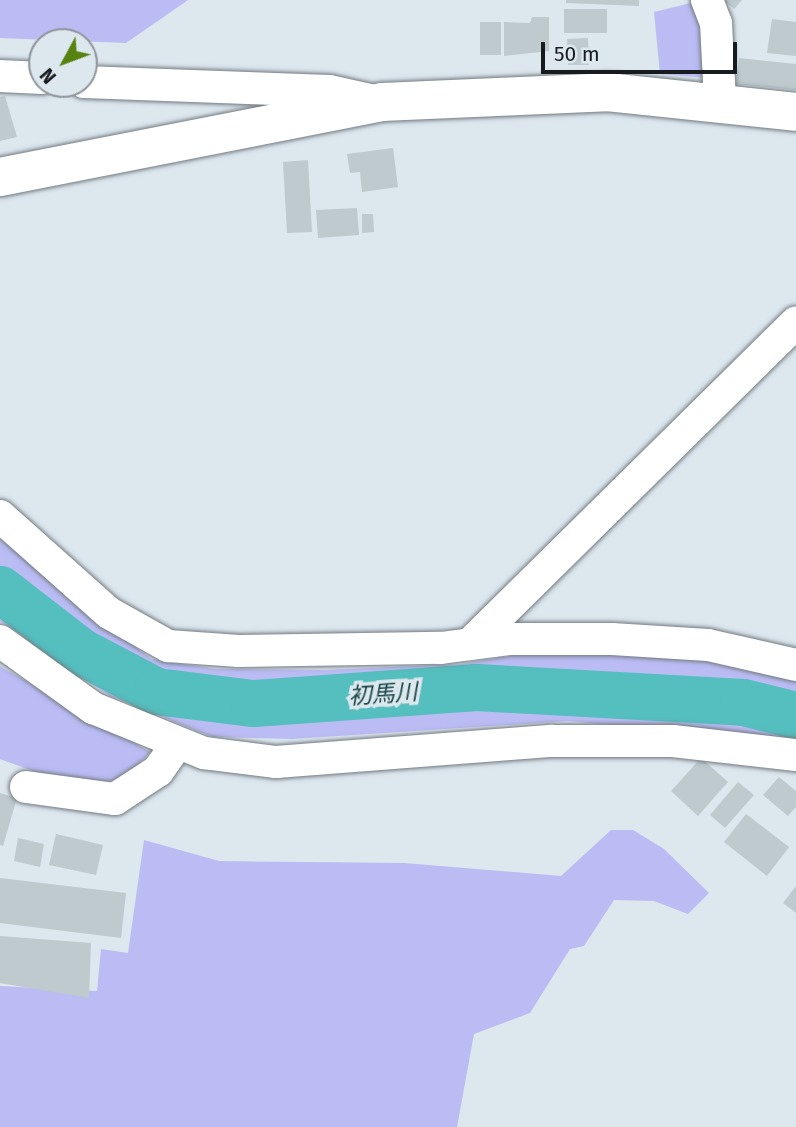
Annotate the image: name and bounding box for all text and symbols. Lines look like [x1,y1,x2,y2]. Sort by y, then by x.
north arrow [28,28,98,98]
scale bar [544,28,740,72]
text: 50 m [554,41,600,67]
text: N [35,63,61,88]
water label: 初馬川 [348,678,418,710]

